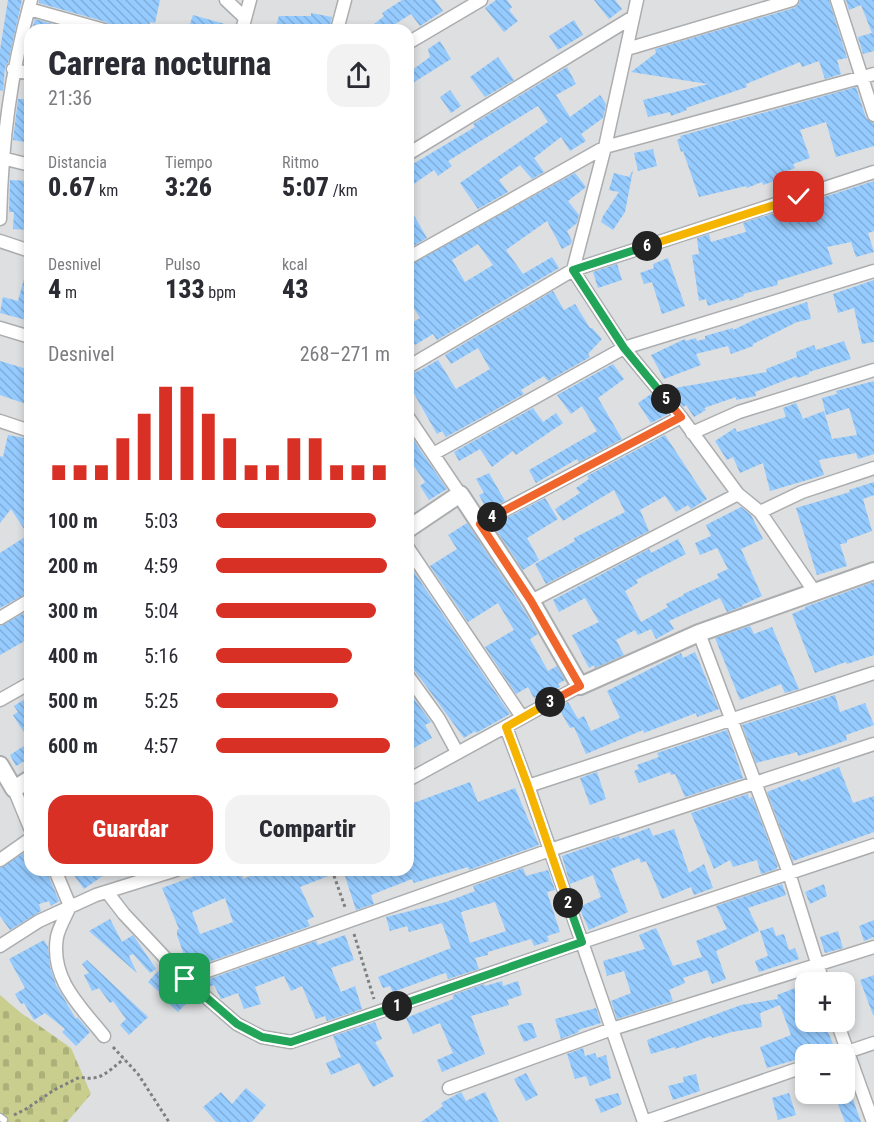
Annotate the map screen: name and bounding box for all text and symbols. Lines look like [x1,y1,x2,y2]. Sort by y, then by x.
text: Carrera nocturna [48,44,271,83]
button: share [327,44,390,107]
text: 21:36 [48,86,92,110]
text: Distancia [48,153,107,172]
text: Tiempo [165,153,212,172]
text: Ritmo [282,153,319,172]
pin [773,171,824,222]
text: 0.67 [48,172,95,202]
text: 3:26 [165,172,212,202]
text: 5:07 [282,172,329,202]
icon: check [782,180,815,213]
text: km [95,181,118,200]
text: /km [329,181,358,200]
pin: 6 [632,231,662,261]
text: 6 [643,236,651,255]
text: Desnivel [48,255,101,274]
text: Pulso [165,255,201,274]
text: kcal [282,255,308,274]
text: 4 [48,274,61,304]
text: 133 [165,274,205,304]
text: 43 [282,274,308,304]
text: m [61,283,77,302]
text: bpm [205,283,236,302]
text: Desnivel [48,342,115,366]
text: 268–271 m [300,342,390,366]
pin: 5 [651,384,681,414]
text: 5 [662,389,670,408]
pin: 4 [477,502,507,532]
text: 4 [488,507,496,526]
text: 100 m [48,509,98,533]
text: 5:03 [144,509,178,533]
text: 200 m [48,554,98,578]
text: 4:59 [144,554,178,578]
text: 300 m [48,599,98,623]
text: 5:04 [144,599,178,623]
text: 400 m [48,644,98,668]
text: 5:16 [144,644,178,668]
pin: 3 [535,687,565,717]
text: 500 m [48,689,98,713]
text: 5:25 [144,689,178,713]
text: 3 [546,692,554,711]
text: 600 m [48,734,98,758]
text: 4:57 [144,734,178,758]
button: Guardar [48,795,213,864]
button: Compartir [225,795,390,864]
pin: 2 [553,888,583,918]
text: 2 [564,893,572,912]
pin [159,953,210,1004]
icon: arrive [168,962,201,995]
map controls [795,972,855,1104]
button: + [795,972,855,1032]
pin: 1 [382,991,412,1021]
text: 1 [393,996,401,1015]
button: − [795,1044,855,1104]

